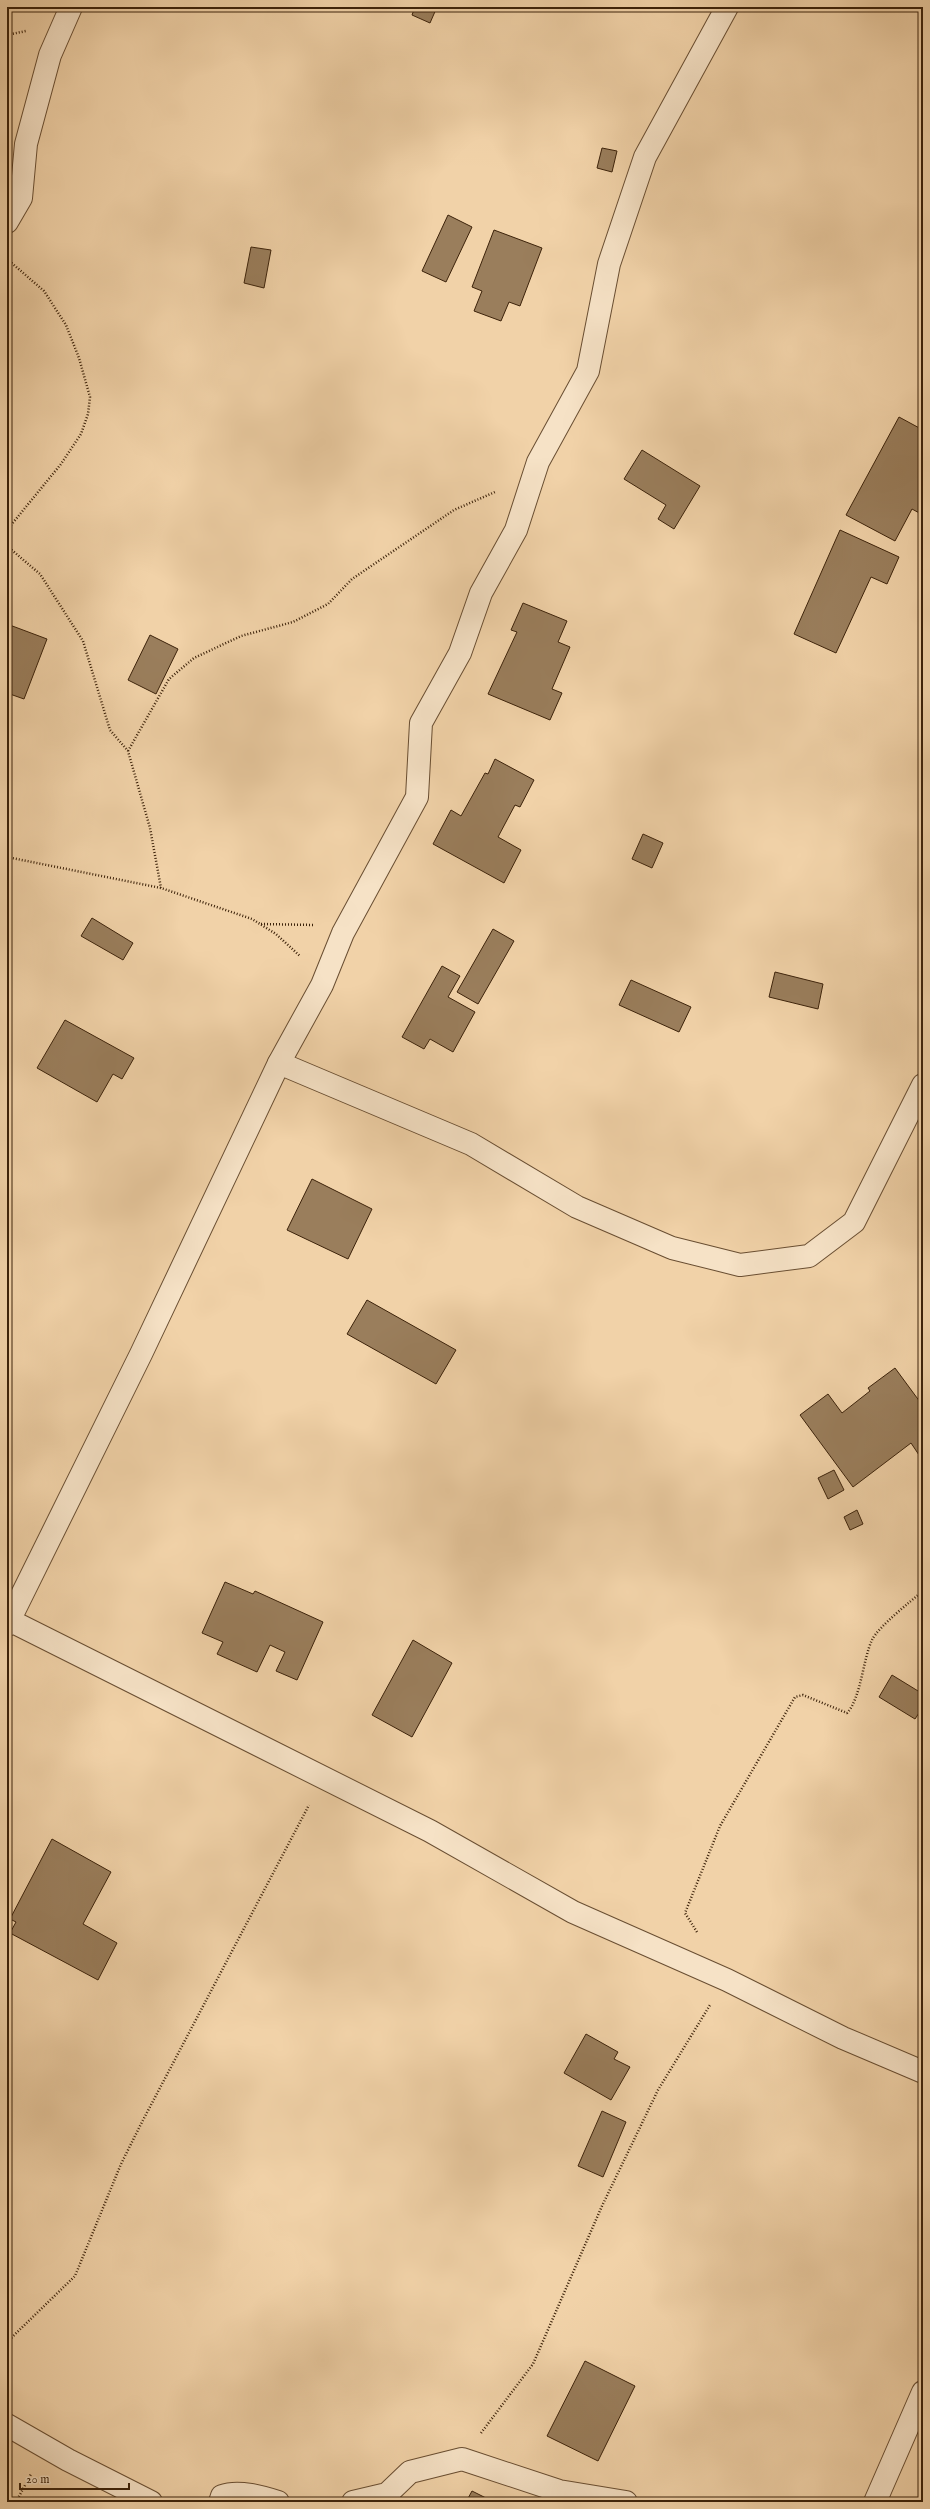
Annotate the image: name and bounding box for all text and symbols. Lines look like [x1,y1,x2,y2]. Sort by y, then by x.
scale bar [20,2465,129,2491]
text: 20 m [26,2472,49,2487]

